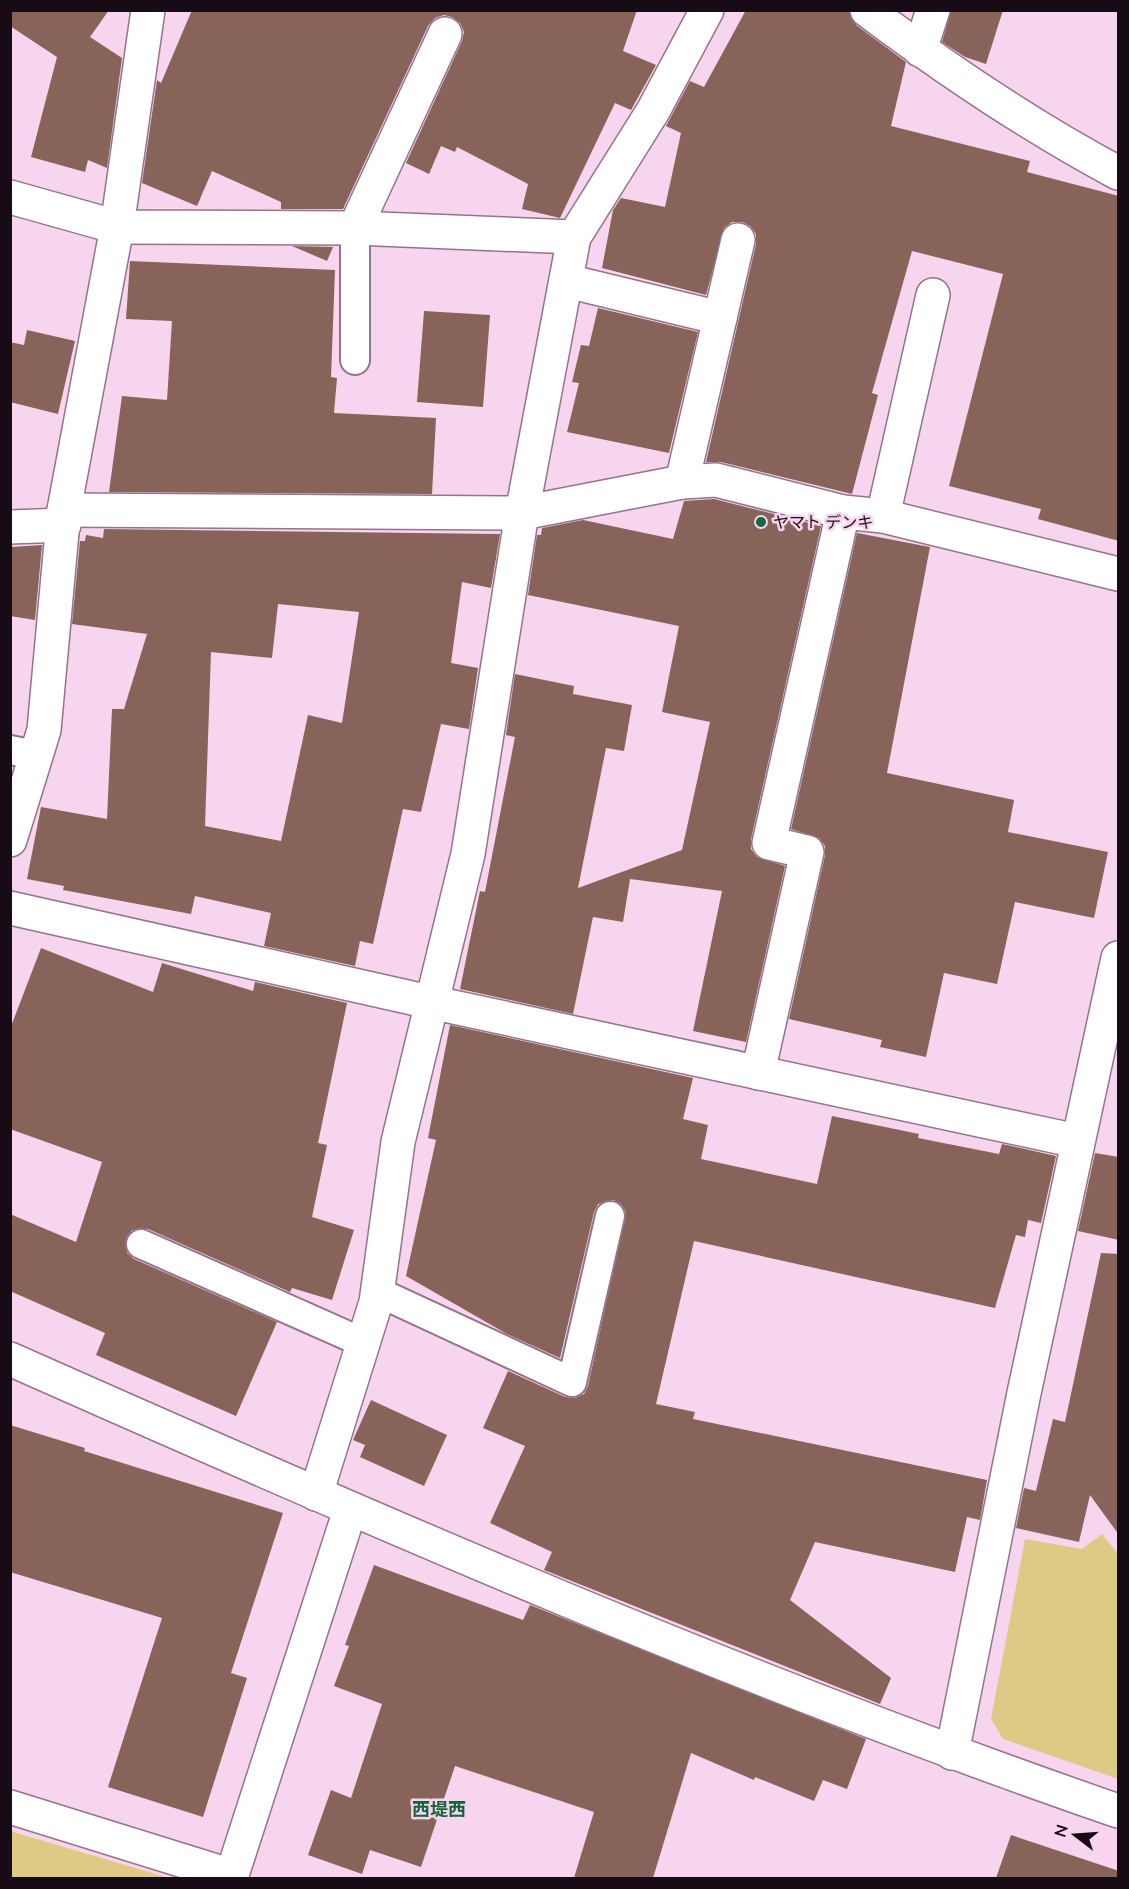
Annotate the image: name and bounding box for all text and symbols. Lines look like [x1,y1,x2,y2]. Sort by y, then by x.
place label: ヤマト デンキ [773,512,873,532]
marker: ヤマト デンキ [754,515,768,529]
district label: 西堤西 [412,1798,466,1821]
north arrow [1045,1805,1105,1865]
text: N [1049,1822,1072,1839]

